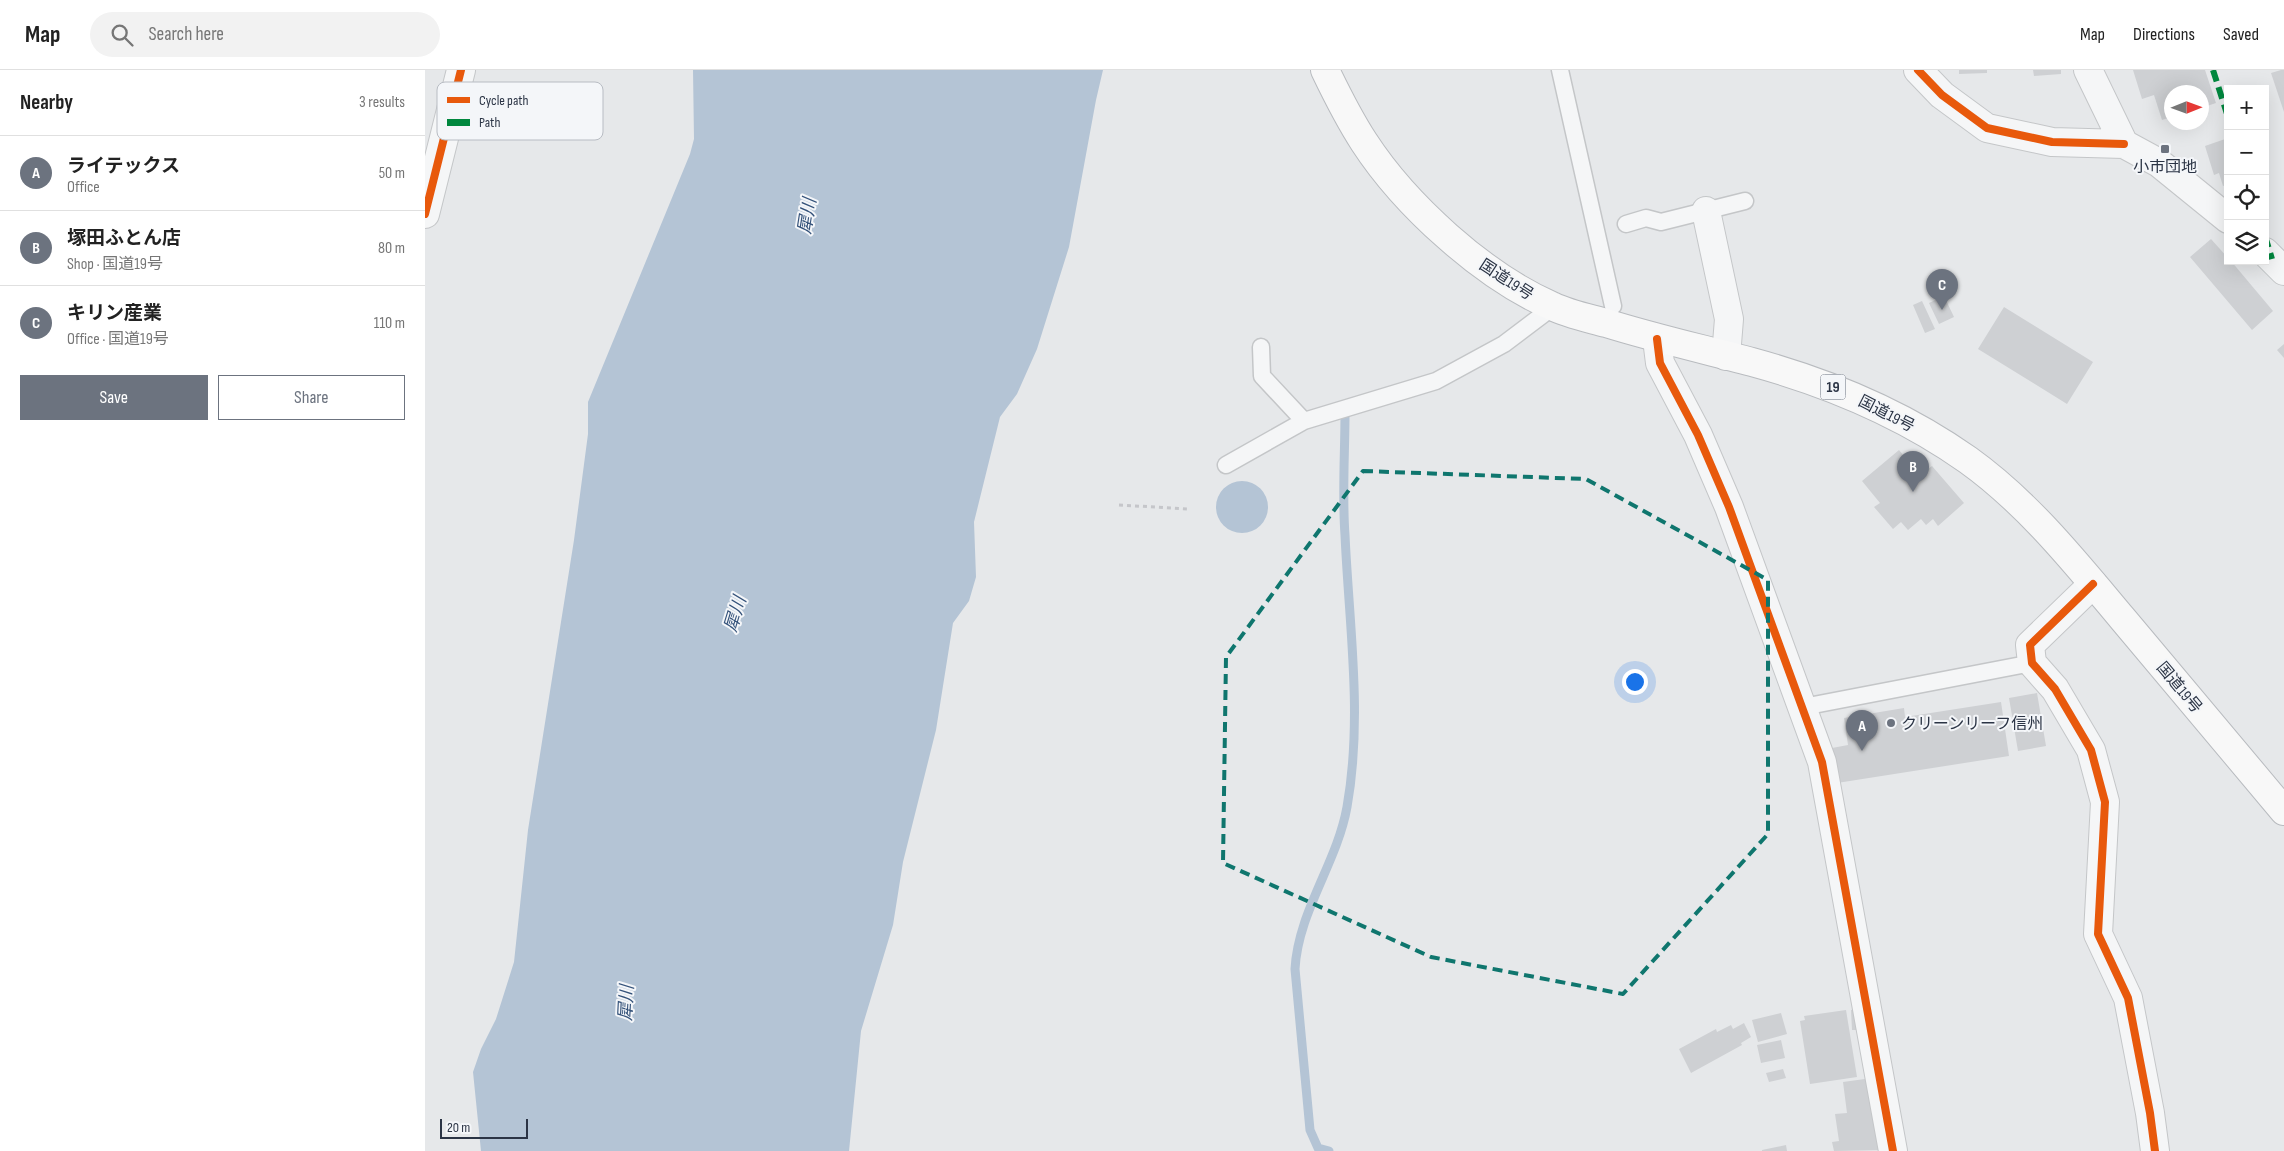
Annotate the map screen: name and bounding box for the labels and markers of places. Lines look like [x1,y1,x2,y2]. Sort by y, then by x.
marker: 小市団地 [2159,143,2171,155]
place label: 小市団地 [2133,158,2197,177]
pin: C [1926,269,1958,310]
pin: B [1897,451,1929,492]
pin: A [1846,710,1878,751]
place label: クリーンリーフ信州 [1901,715,2043,734]
marker: クリーンリーフ信州 [1885,717,1897,729]

